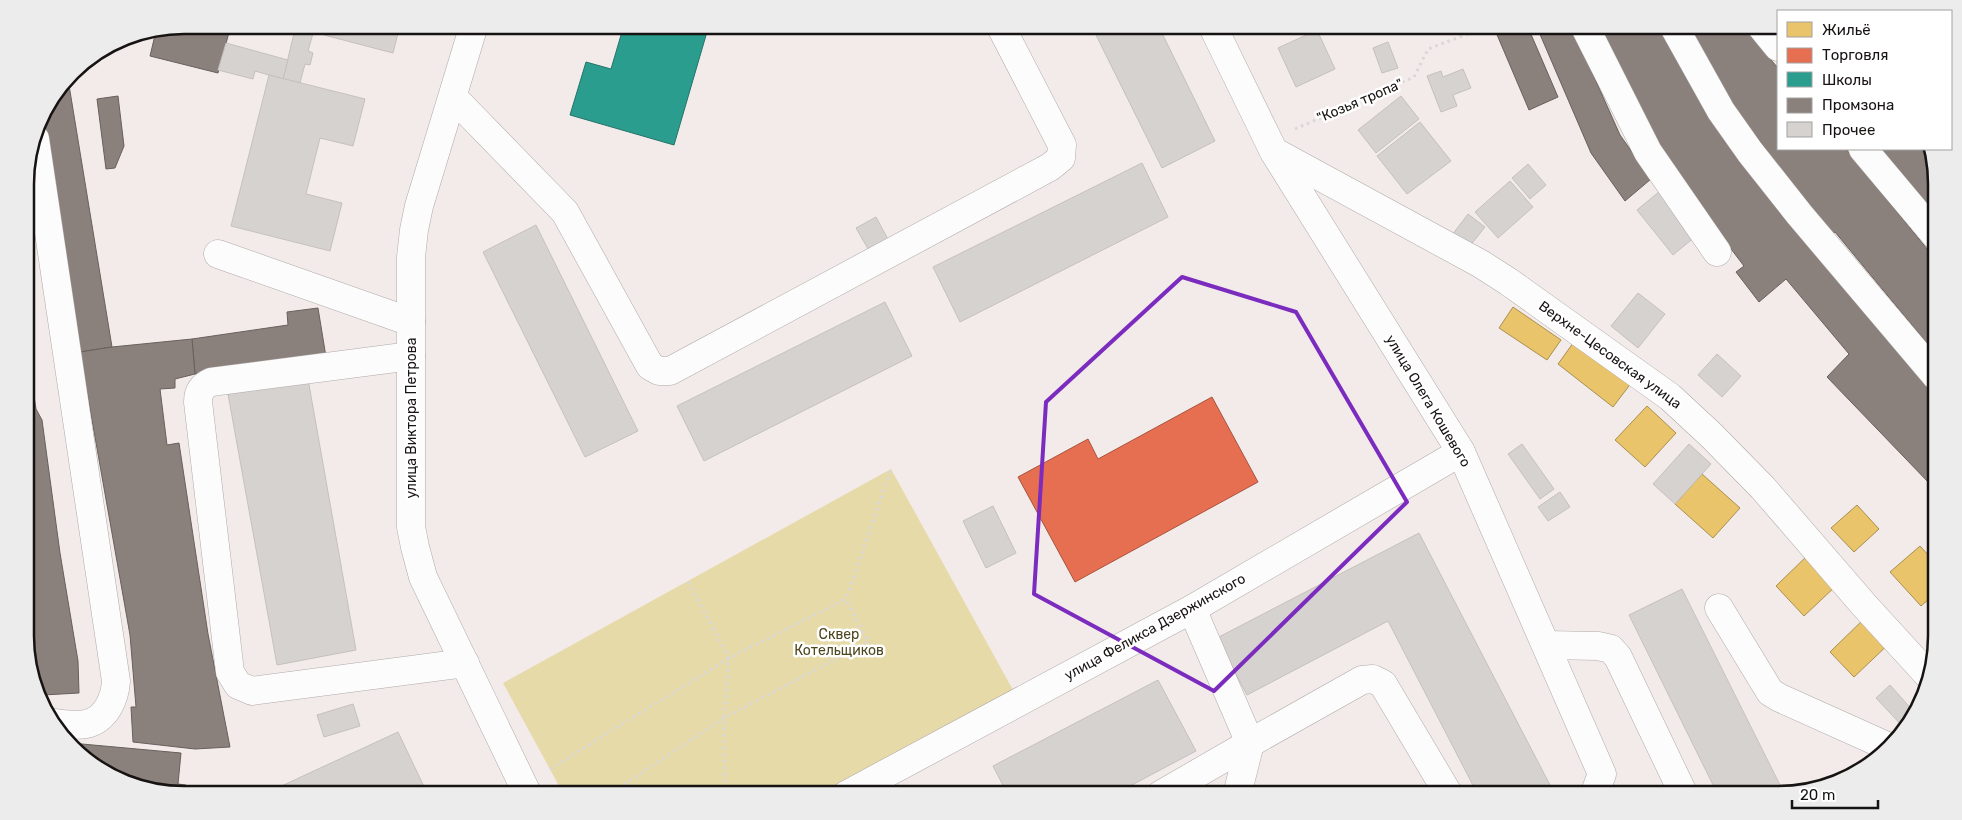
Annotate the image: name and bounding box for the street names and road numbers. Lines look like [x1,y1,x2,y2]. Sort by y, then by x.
street label: "Козья тропа" [1314,75,1406,127]
street label: Верхне-Цесовская улица [1535,298,1685,412]
street label: улица Олега Кошевого [1382,332,1474,470]
street label: улица Виктора Петрова [403,338,420,498]
street label: улица Феликса Дзержинского [1061,570,1249,684]

